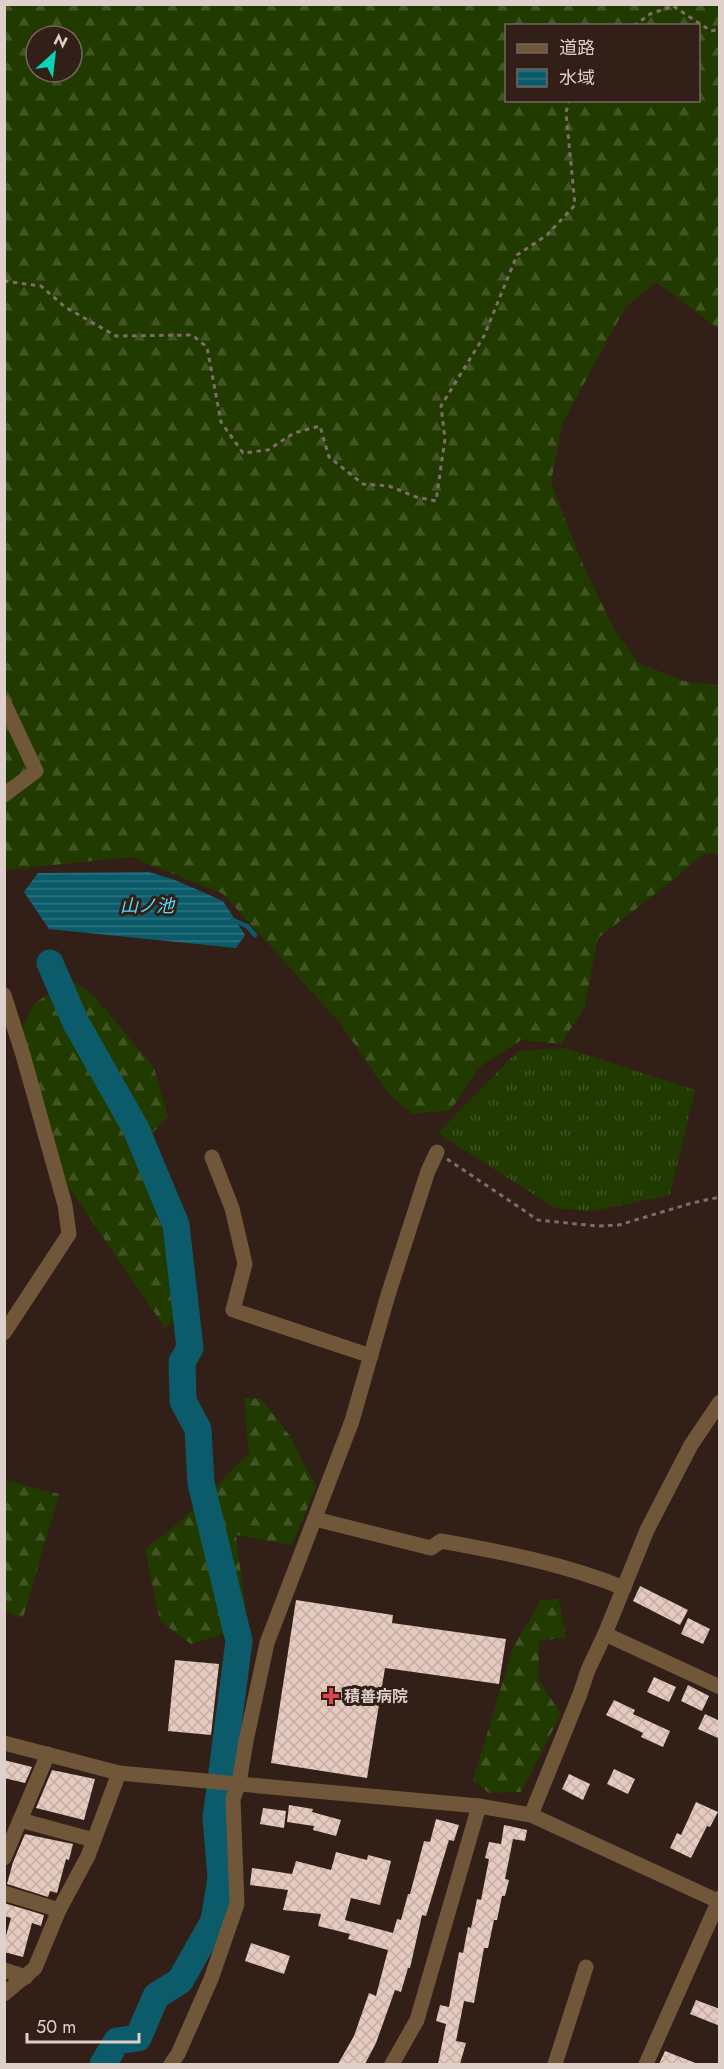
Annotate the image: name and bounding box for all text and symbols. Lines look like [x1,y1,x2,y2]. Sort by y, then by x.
north arrow [24,24,84,84]
legend [505,24,700,102]
text: N [50,28,71,54]
text: 道路 [559,35,595,61]
text: 水域 [559,65,595,91]
water label: 山ノ池 [120,893,176,919]
place label: 積善病院 [344,1685,408,1708]
marker: 積善病院 [322,1687,340,1705]
scale bar [27,2006,140,2044]
text: 50 m [36,2014,76,2040]

